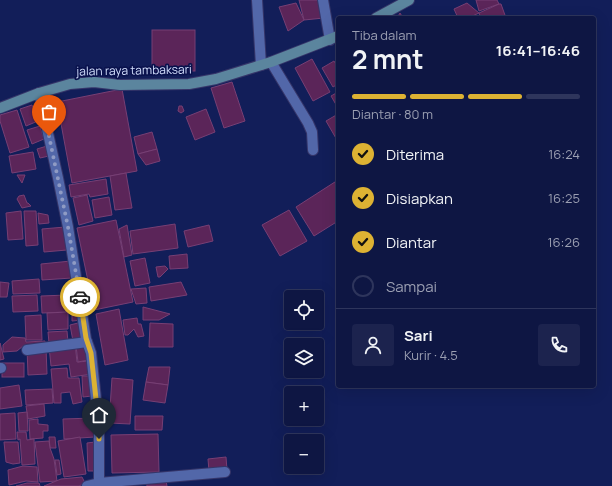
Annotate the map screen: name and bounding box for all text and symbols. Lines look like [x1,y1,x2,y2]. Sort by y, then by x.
text: Tiba dalam [352,26,417,44]
text: 16:41–16:46 [496,40,580,61]
text: 2 mnt [352,41,424,77]
street label: jalan raya tambaksari [75,60,192,80]
pin [32,95,66,136]
icon: bag [38,101,60,123]
text: Diantar · 80 m [352,105,433,123]
icon: check [352,143,374,165]
text: Diterima [386,144,444,165]
text: 16:24 [548,145,580,163]
icon: check [352,187,374,209]
text: Disiapkan [386,188,453,209]
text: 16:25 [548,189,580,207]
icon: check [352,231,374,253]
text: Diantar [386,232,437,253]
text: 16:26 [547,233,580,251]
text: Sampai [386,276,437,297]
courier [60,277,100,317]
icon: car [69,286,91,308]
map controls [284,290,324,474]
button: locate [284,290,324,330]
button: person [352,324,394,366]
button: phone [538,324,580,366]
text: Sari [404,325,433,346]
button: layers [284,338,324,378]
text: Kurir · 4.5 [404,346,458,364]
button: + [284,386,324,426]
pin [82,398,116,439]
icon: home [88,404,110,426]
button: − [284,434,324,474]

